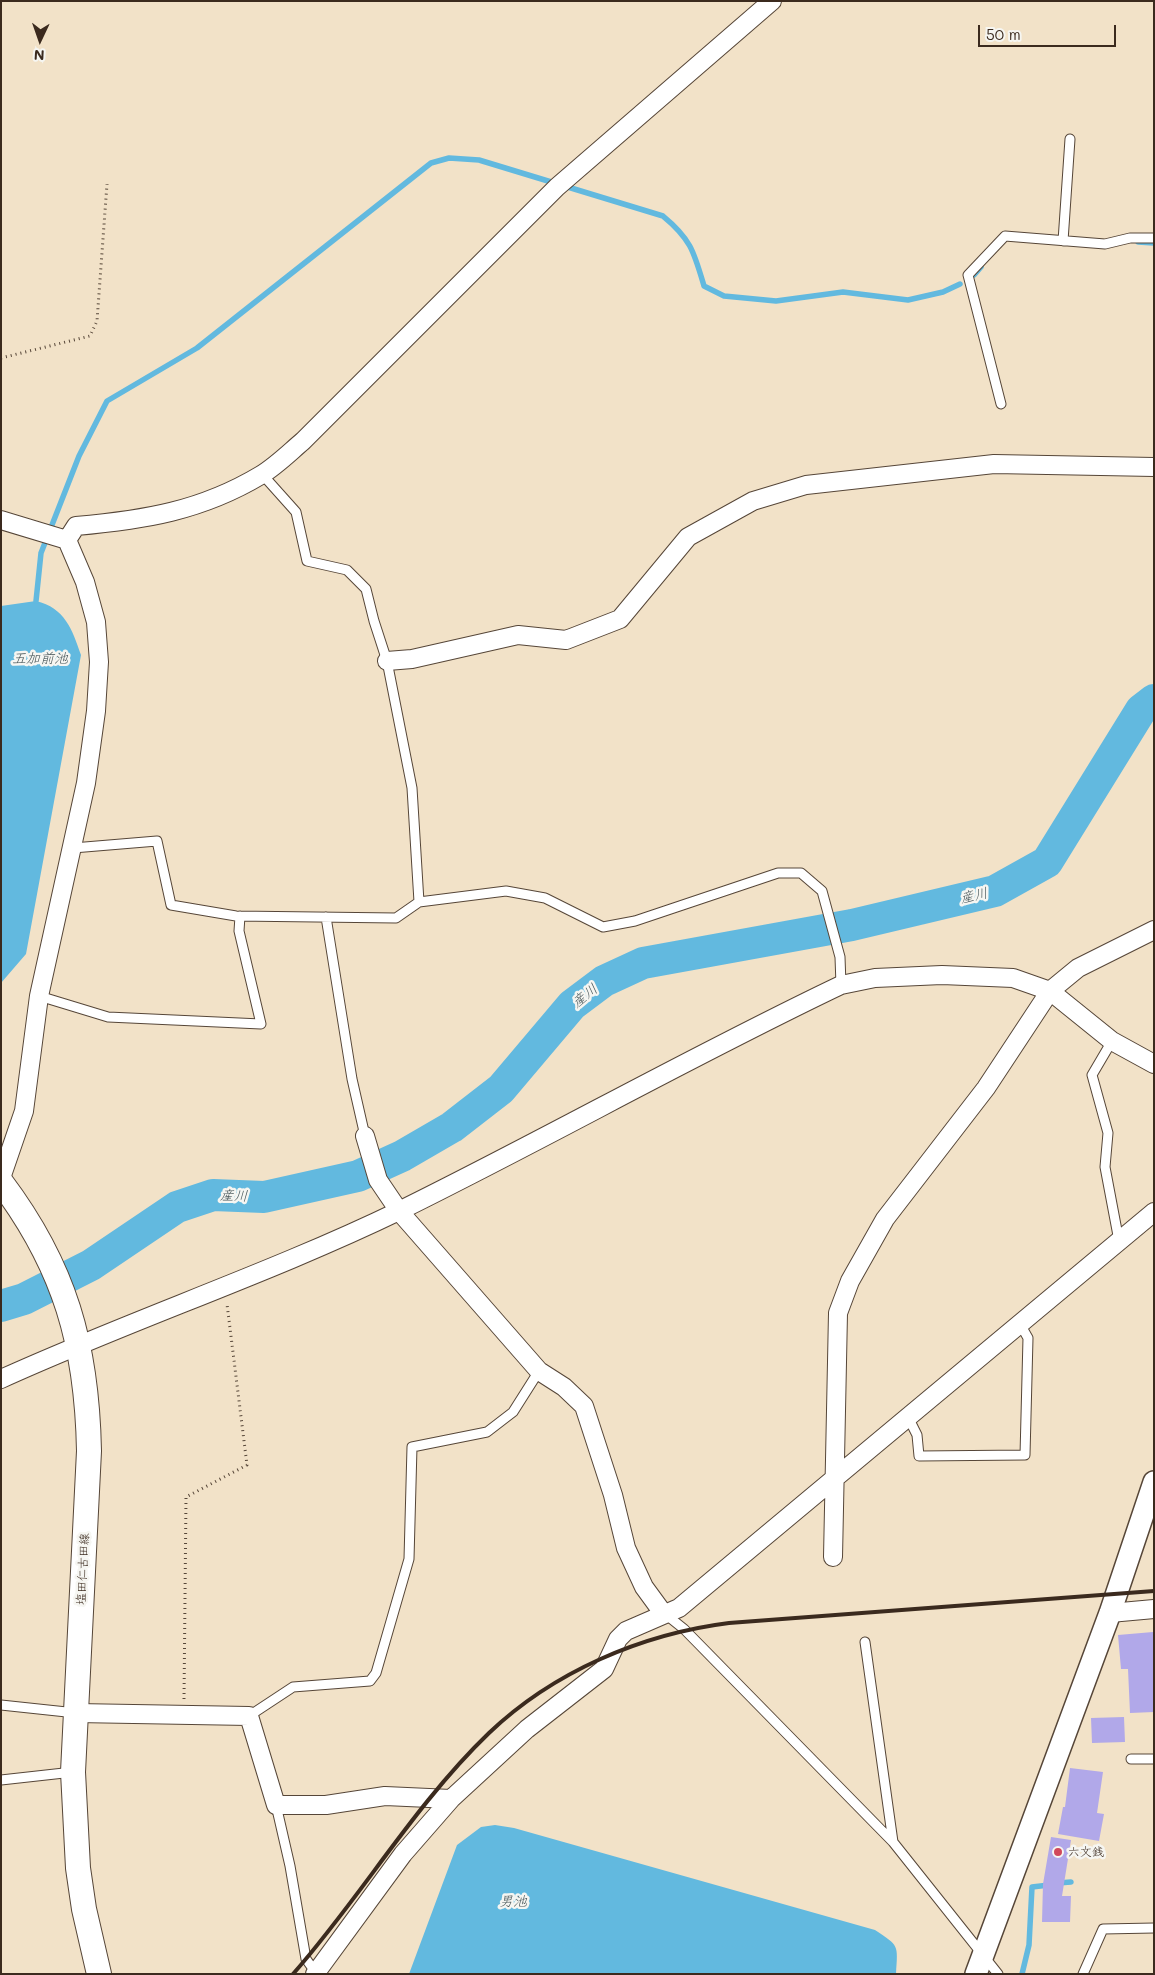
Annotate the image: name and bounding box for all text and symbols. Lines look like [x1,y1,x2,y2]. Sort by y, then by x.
north arrow [15,15,65,65]
scale bar [980,15,1118,47]
text: 50 m [986,24,1021,44]
text: N [33,46,45,65]
water label: 五加前池 [12,651,68,667]
water label: 産川 [958,885,990,907]
water label: 産川 [569,981,601,1011]
water label: 産川 [220,1187,248,1205]
street label: 塩田仁古田線 [74,1533,92,1605]
place label: 六文銭 [1068,1845,1104,1859]
marker: 六文銭 [1052,1846,1064,1858]
water label: 男池 [499,1894,527,1910]

